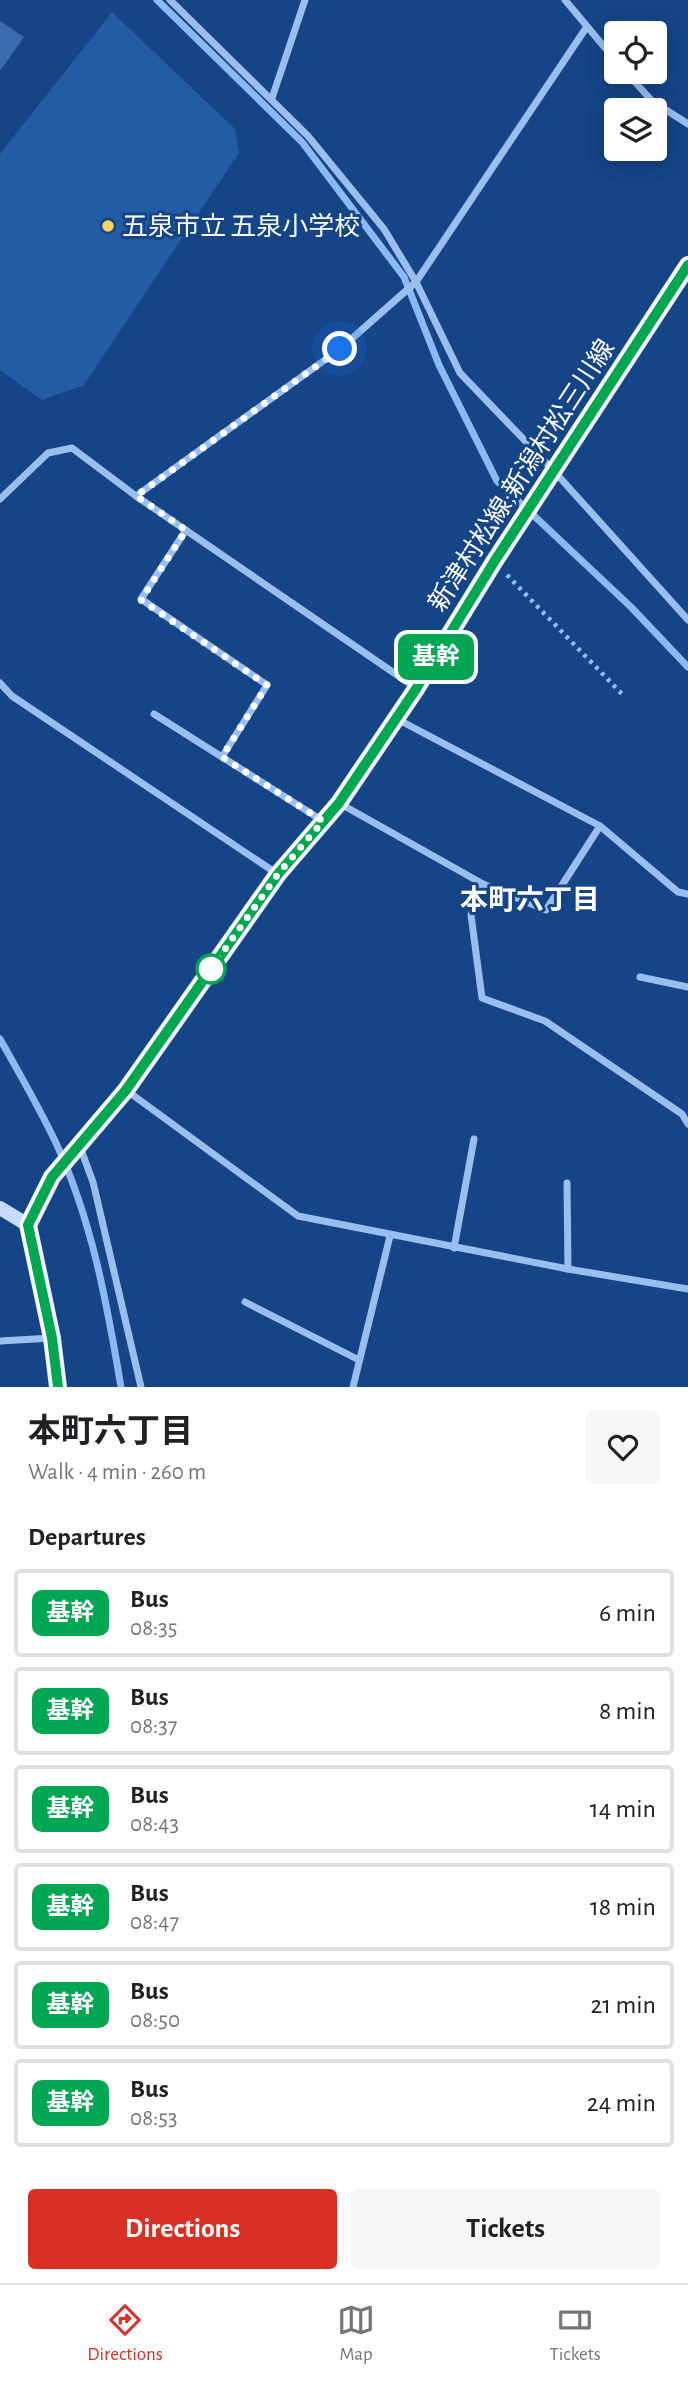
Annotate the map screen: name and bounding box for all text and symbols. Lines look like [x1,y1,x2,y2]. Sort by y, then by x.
map controls [604,21,667,161]
button: locate [604,21,667,84]
button: layers [604,98,667,161]
place label: 五泉市立 五泉小学校 [122,212,360,240]
marker: 五泉市立 五泉小学校 [100,218,116,234]
your location [322,331,357,366]
street label: 新津村松線;新潟村松三川線 [424,335,619,616]
line badge: 基幹 [404,634,467,680]
text: 基幹 [412,645,460,669]
district label: 本町六丁目 [460,885,600,915]
unlabelled marker [196,954,226,984]
button: heart [586,1410,660,1484]
text: 本町六丁目 [28,1416,193,1449]
text: Walk · 4 min · 260 m [28,1461,206,1484]
text: Departures [28,1524,146,1550]
text: Bus [130,1586,169,1612]
text: 6 min [599,1600,656,1626]
text: 基幹 [47,1601,95,1625]
text: 08:35 [130,1617,177,1640]
text: Bus [130,1684,169,1710]
text: 8 min [599,1698,656,1724]
text: 基幹 [47,1699,95,1723]
text: 08:37 [130,1715,177,1738]
text: Bus [130,1782,169,1808]
text: 14 min [590,1796,656,1822]
text: 基幹 [47,1797,95,1821]
text: 08:43 [130,1813,179,1836]
text: Bus [130,1880,169,1906]
text: 18 min [590,1894,656,1920]
text: 基幹 [47,1895,95,1919]
text: 08:47 [130,1911,179,1934]
text: Bus [130,1978,169,2004]
text: 21 min [590,1992,656,2018]
text: 基幹 [47,1993,95,2017]
text: 08:50 [130,2009,180,2032]
text: Bus [130,2076,169,2102]
text: 24 min [587,2090,656,2116]
text: 基幹 [47,2091,95,2115]
text: 08:53 [130,2107,177,2130]
button: Directions [28,2189,337,2269]
button: Tickets [351,2189,660,2269]
tab: Directions [87,2301,163,2366]
tab: Map [337,2301,375,2366]
tab: Tickets [549,2301,601,2366]

